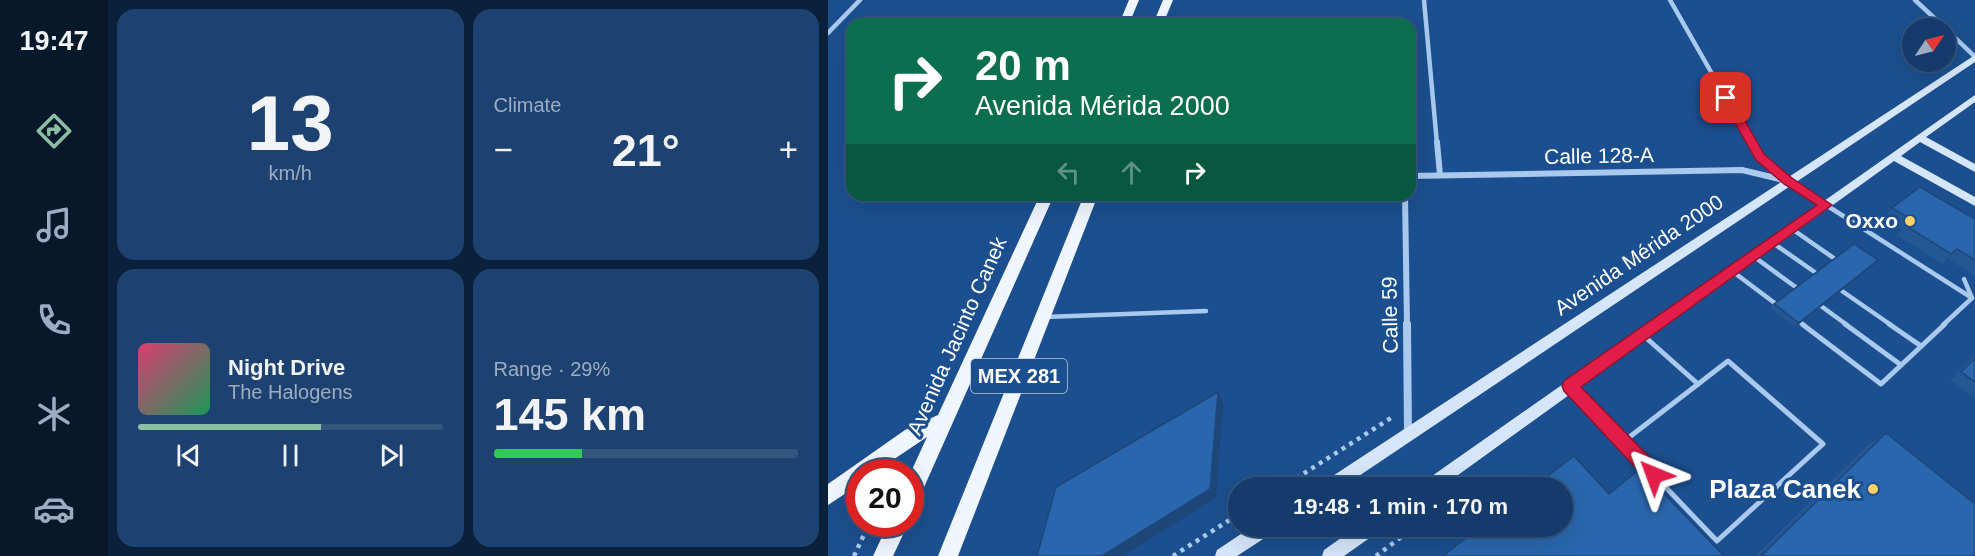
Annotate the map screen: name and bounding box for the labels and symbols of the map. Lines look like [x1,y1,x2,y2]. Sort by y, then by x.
north arrow [1902,18,1956,72]
pin [1700,72,1751,123]
street label: Calle 128-A [1544,143,1654,168]
street label: Avenida Mérida 2000 [1550,190,1727,320]
place label: Oxxo [1845,209,1898,232]
marker: Oxxo [1903,214,1917,228]
street label: Avenida Jacinto Canek [902,233,1011,438]
street label: Calle 59 [1377,276,1402,354]
road number: MEX 281 [971,359,1067,393]
position arrow [1622,443,1686,507]
speed limit sign: 20 [846,459,924,537]
place label: Plaza Canek [1709,474,1862,504]
marker: Plaza Canek [1866,482,1880,496]

